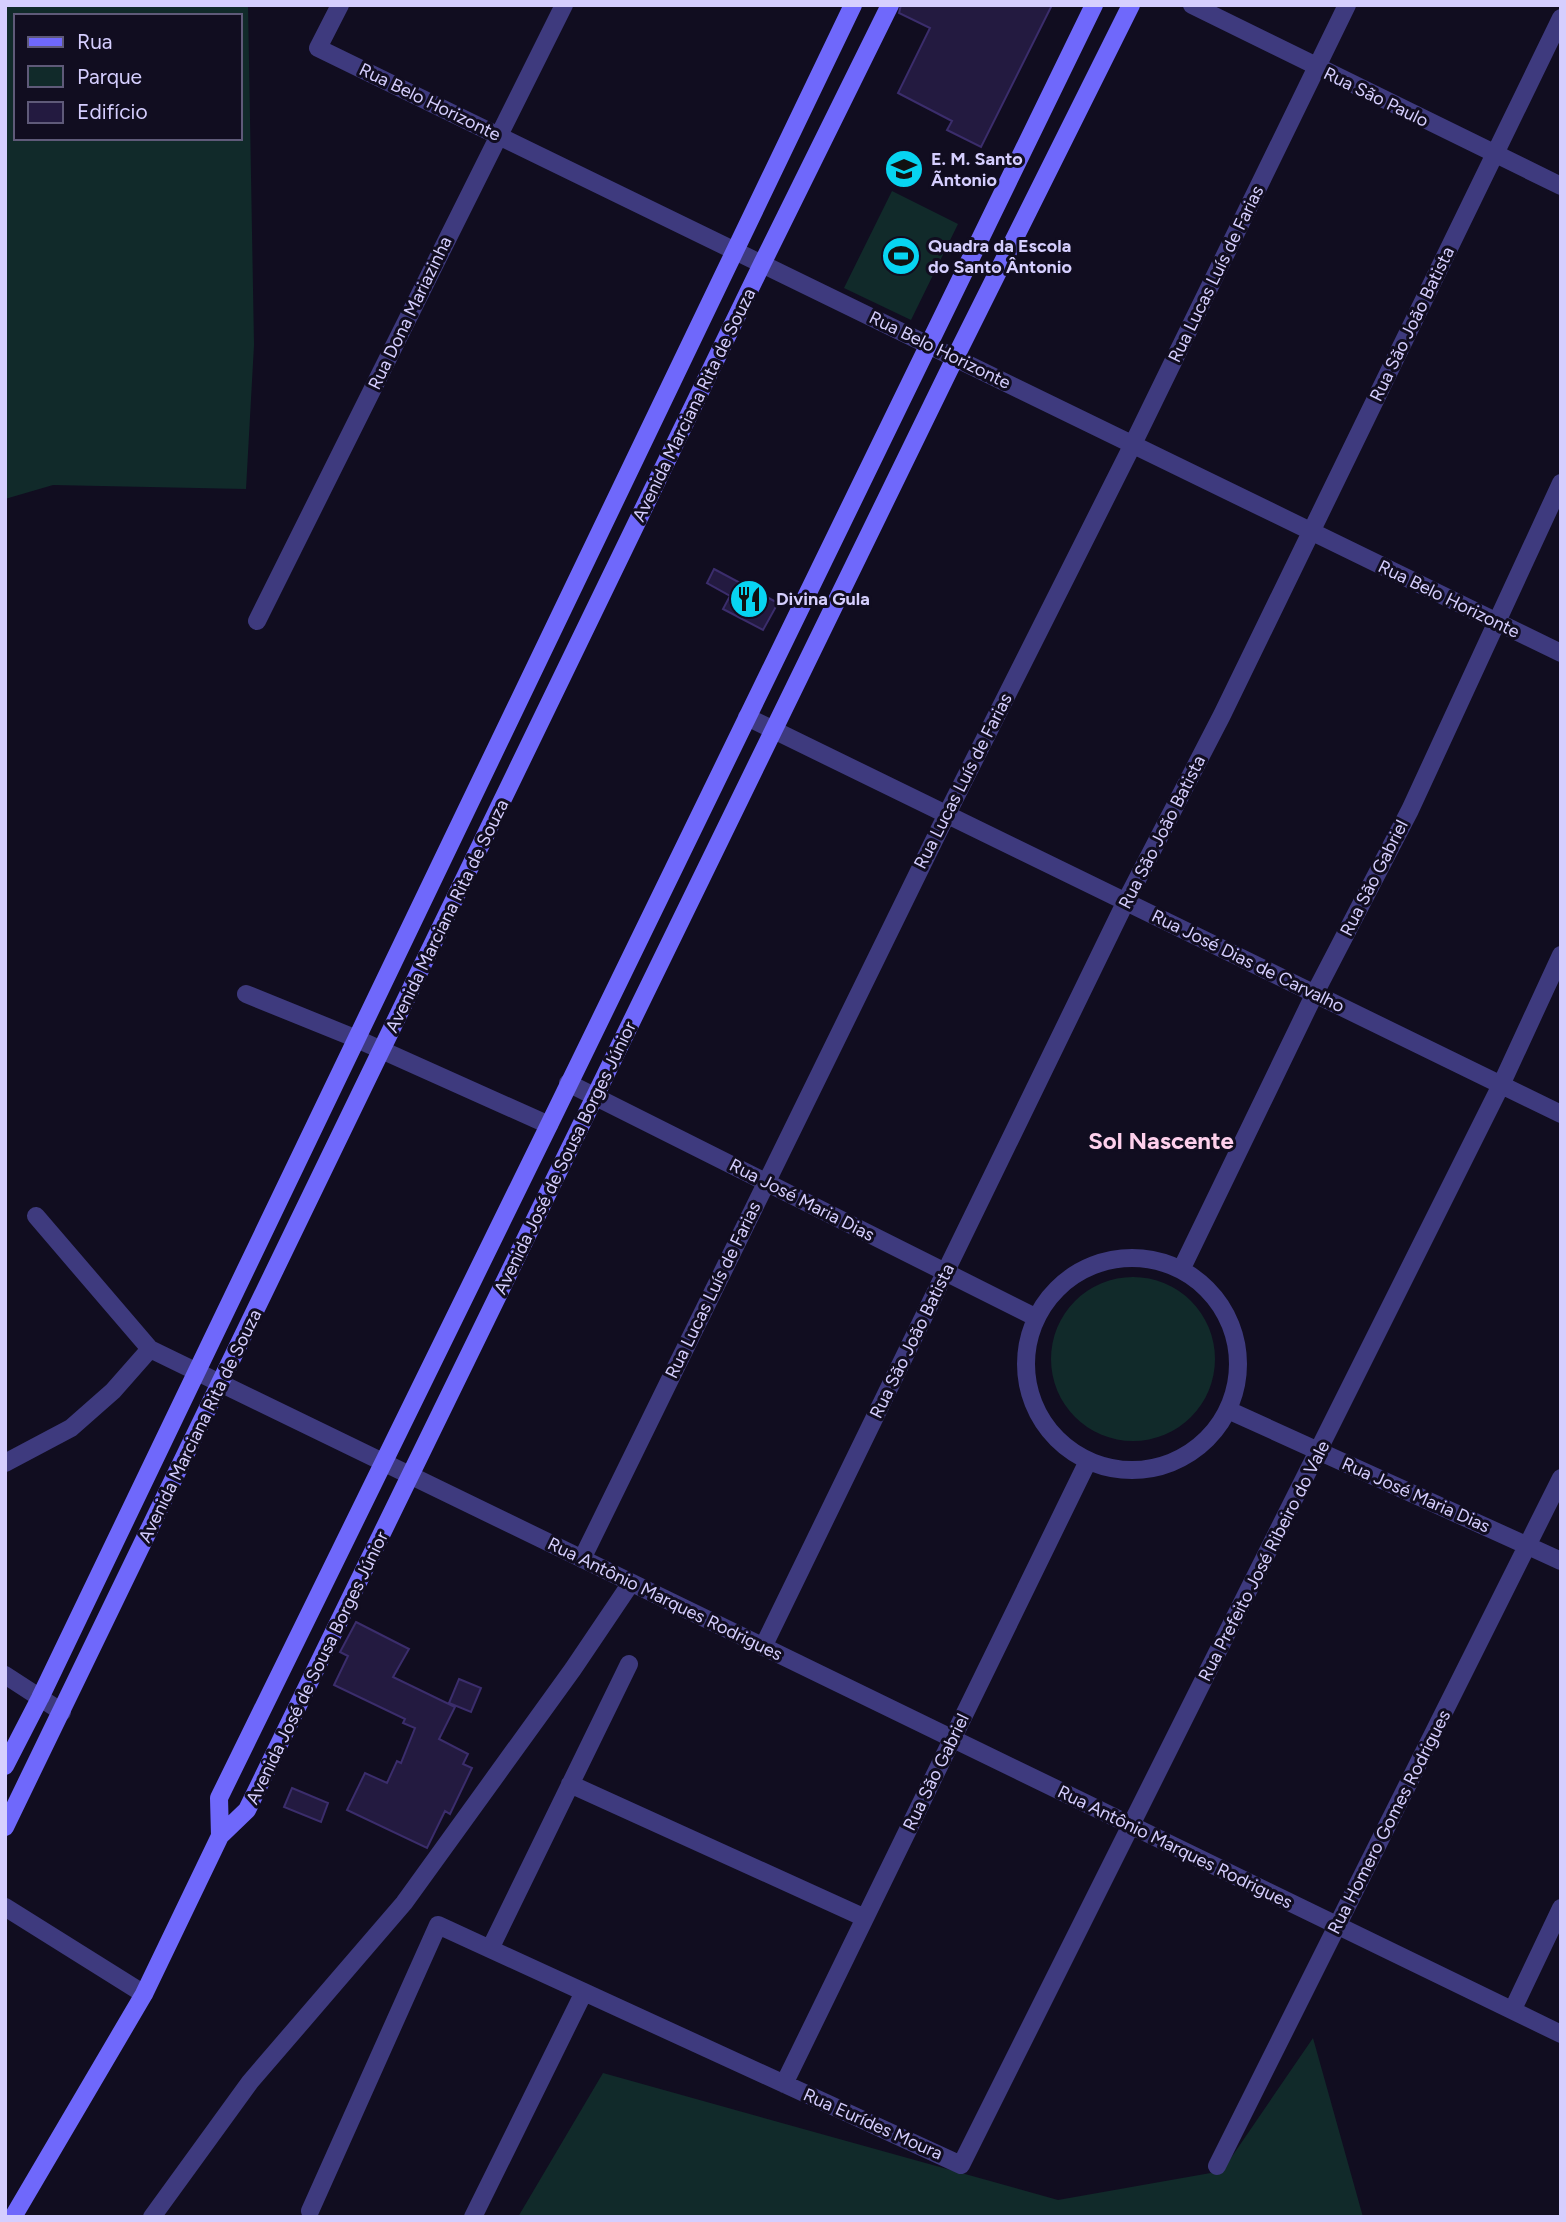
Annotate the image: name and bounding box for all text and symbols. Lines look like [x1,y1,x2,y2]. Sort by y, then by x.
legend [14,14,242,140]
text: Rua [77,29,113,54]
street label: Rua Belo Horizonte [356,58,505,146]
street label: Rua São Paulo [1320,62,1432,132]
text: Parque [77,64,142,89]
text: Edifício [77,99,148,124]
school or university icon: E. M. Santo Ãntonio [883,148,925,190]
place label: E. M. Santo Ãntonio [931,148,1023,191]
street label: Rua Lucas Luís de Farias [1164,182,1268,366]
street label: Rua Dona Mariazinha [363,233,457,393]
sports icon: Quadra da Escola do Santo Ântonio [880,235,922,277]
place label: Quadra da Escola do Santo Ântonio [928,235,1072,278]
street label: Rua São João Batista [1365,243,1459,405]
street label: Avenida Marciana Rita de Souza [628,285,760,525]
street label: Rua Belo Horizonte [866,306,1015,394]
street label: Rua Belo Horizonte [1375,555,1524,643]
restaurant icon: Divina Gula [728,578,770,620]
place label: Divina Gula [776,588,870,610]
street label: Rua Lucas Luís de Farias [909,690,1017,872]
street label: Rua São João Batista [1114,752,1210,912]
street label: Avenida Marciana Rita de Souza [381,796,513,1036]
street label: Rua São Gabriel [1335,816,1413,940]
street label: Rua José Dias de Carvalho [1148,905,1348,1017]
street label: Avenida José de Sousa Borges Júnior [489,1018,641,1298]
district label: Sol Nascente [1088,1126,1234,1155]
street label: Rua José Maria Dias [726,1154,878,1246]
street label: Rua Lucas Luís de Farias [661,1198,765,1382]
street label: Rua São João Batista [865,1260,959,1422]
street label: Avenida Marciana Rita de Souza [134,1306,266,1546]
street label: Rua Prefeito José Ribeiro do Vale [1194,1437,1334,1685]
street label: Rua José Maria Dias [1339,1452,1493,1538]
street label: Avenida José de Sousa Borges Júnior [241,1528,393,1808]
street label: Rua Antônio Marques Rodrigues [544,1532,786,1666]
street label: Rua Homero Gomes Rodrigues [1323,1706,1455,1938]
street label: Rua São Gabriel [898,1710,974,1834]
street label: Rua Antônio Marques Rodrigues [1054,1780,1296,1914]
street label: Rua Eurídes Moura [800,2083,946,2165]

